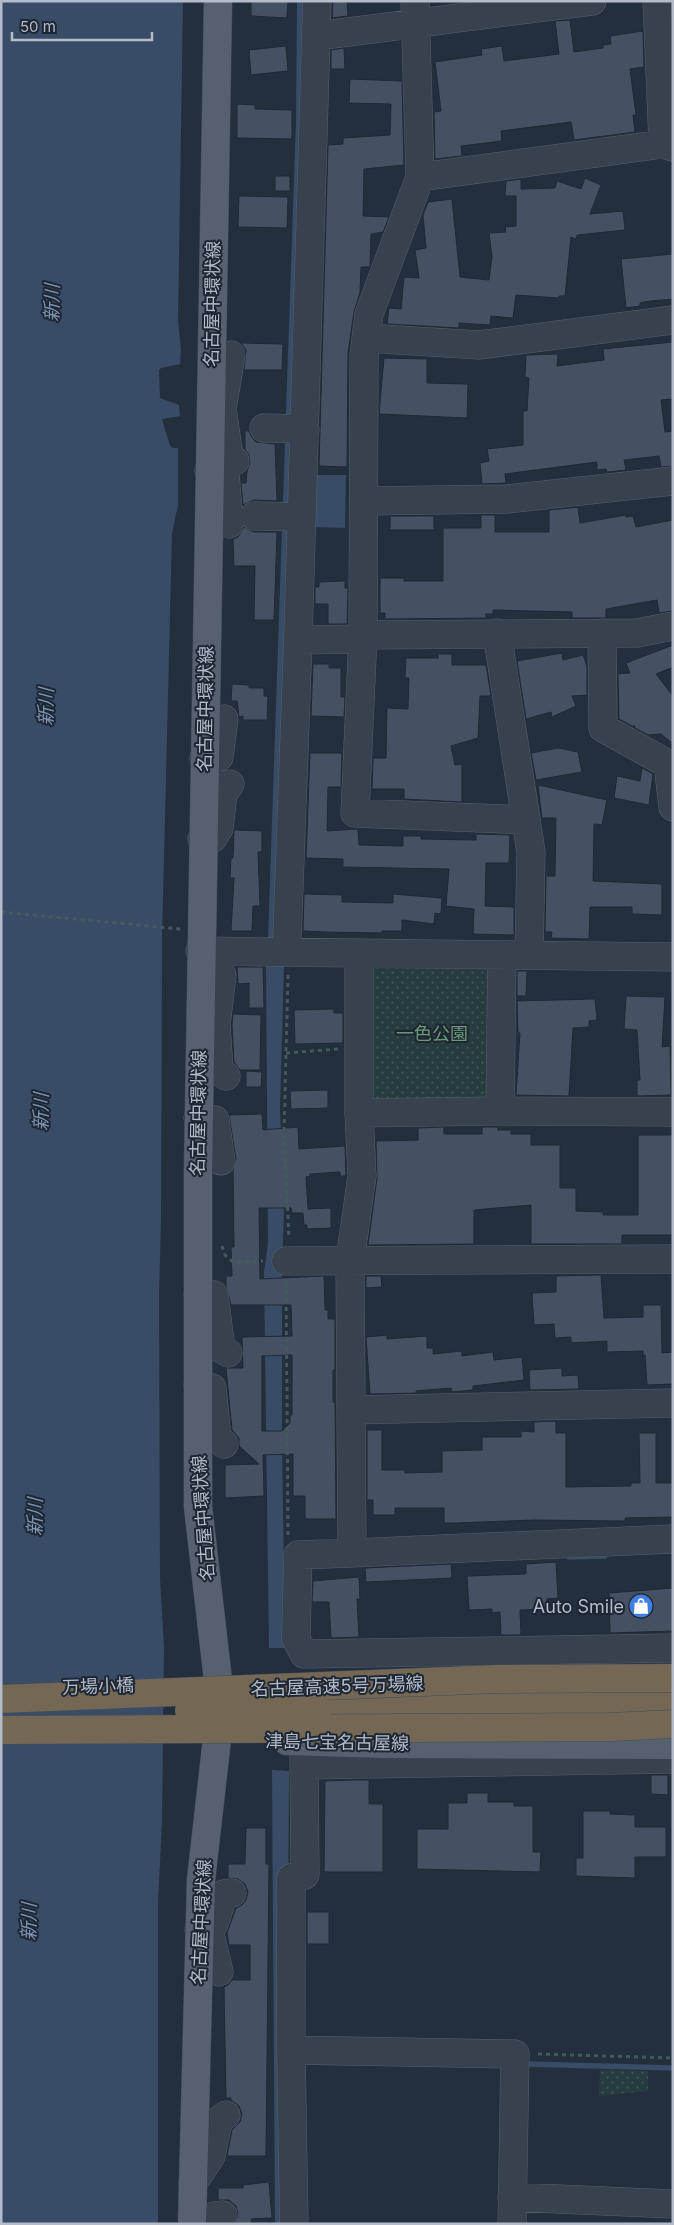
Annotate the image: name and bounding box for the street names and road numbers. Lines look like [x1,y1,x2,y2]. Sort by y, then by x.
street label: 名古屋中環状線 [200,241,224,367]
street label: 名古屋中環状線 [193,646,217,772]
street label: 名古屋中環状線 [186,1050,210,1176]
street label: 名古屋中環状線 [188,1454,218,1582]
street label: 名古屋高速5号万場線 [250,1672,424,1700]
street label: 万場小橋 [62,1674,134,1698]
street label: 津島七宝名古屋線 [265,1730,409,1754]
street label: 名古屋中環状線 [187,1859,215,1985]

